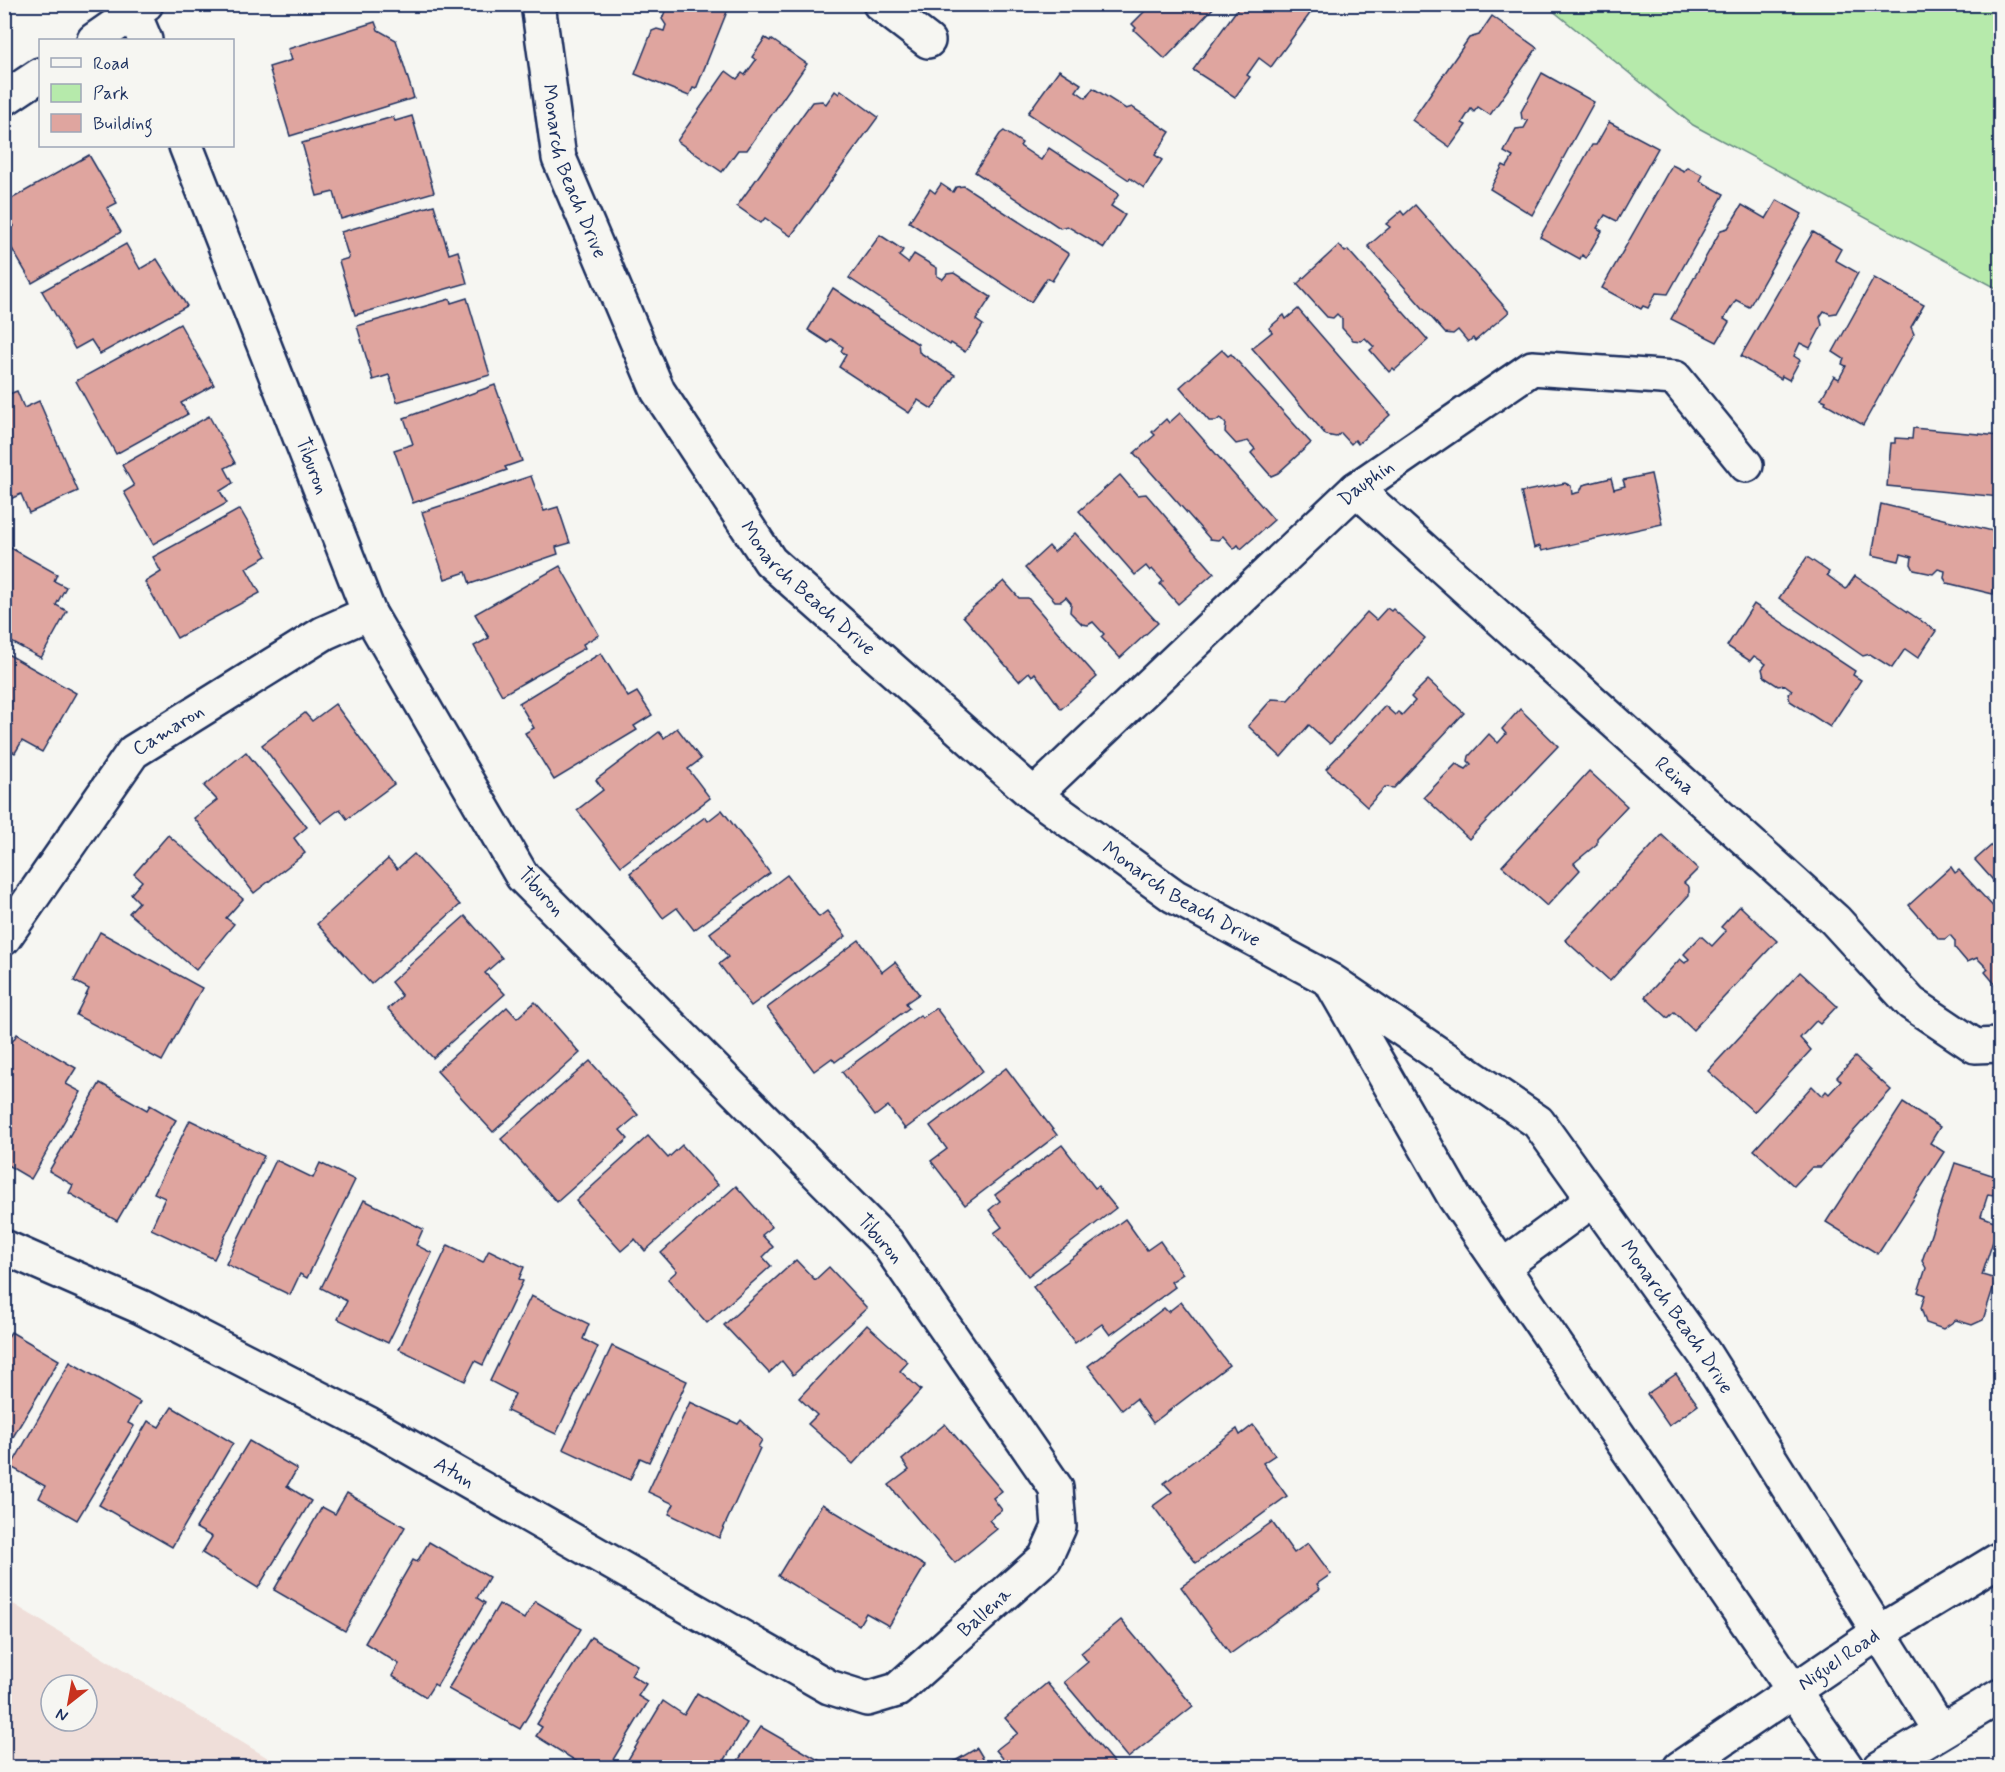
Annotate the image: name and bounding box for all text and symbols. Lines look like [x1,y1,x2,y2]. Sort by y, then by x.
legend [39,39,234,147]
text: Road [93,52,129,76]
text: Park [93,82,129,106]
street label: Monarch Beach Drive [536,82,614,262]
text: Building [93,112,153,138]
street label: Tiburon [289,434,335,498]
street label: Dauphin [1332,453,1400,513]
street label: Monarch Beach Drive [734,516,881,662]
street label: Camaron [127,698,209,762]
street label: Reina [1649,751,1701,801]
street label: Monarch Beach Drive [1097,835,1265,954]
street label: Tiburon [511,861,571,923]
street label: Tiburon [851,1208,909,1270]
street label: Monarch Beach Drive [1614,1235,1740,1399]
street label: Atun [429,1450,480,1495]
street label: Ballena [952,1580,1018,1643]
street label: Niguel Road [1793,1622,1885,1697]
north arrow [39,1673,99,1733]
text: N [52,1703,72,1726]

